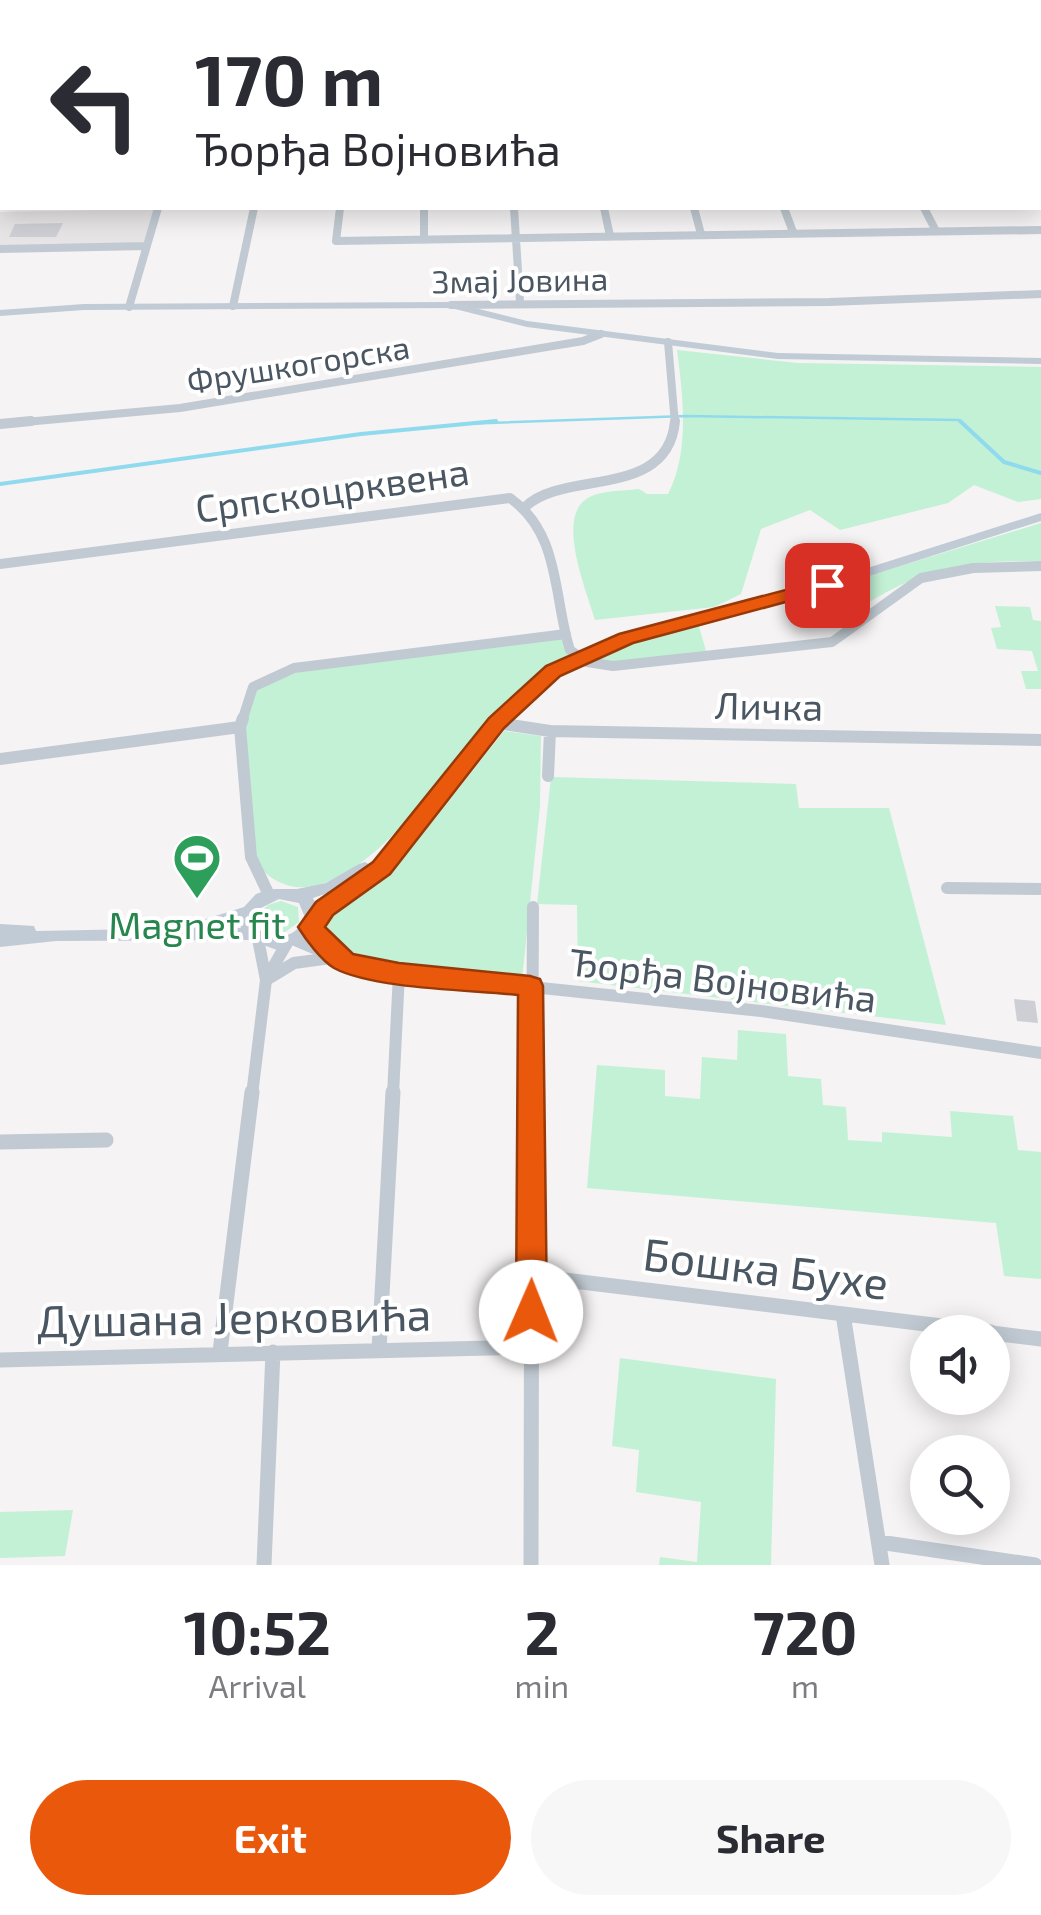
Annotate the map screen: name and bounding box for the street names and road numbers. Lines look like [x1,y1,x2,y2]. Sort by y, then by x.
street label: Змај Јовина [432,258,609,301]
street label: Фрушкогорска [184,327,412,400]
street label: Српскоцрквена [192,447,472,531]
street label: Личка [714,681,824,729]
street label: Ђорђа Војновића [567,937,879,1021]
street label: Бошка Бухе [640,1225,891,1310]
street label: Душана Јерковића [36,1286,432,1347]

